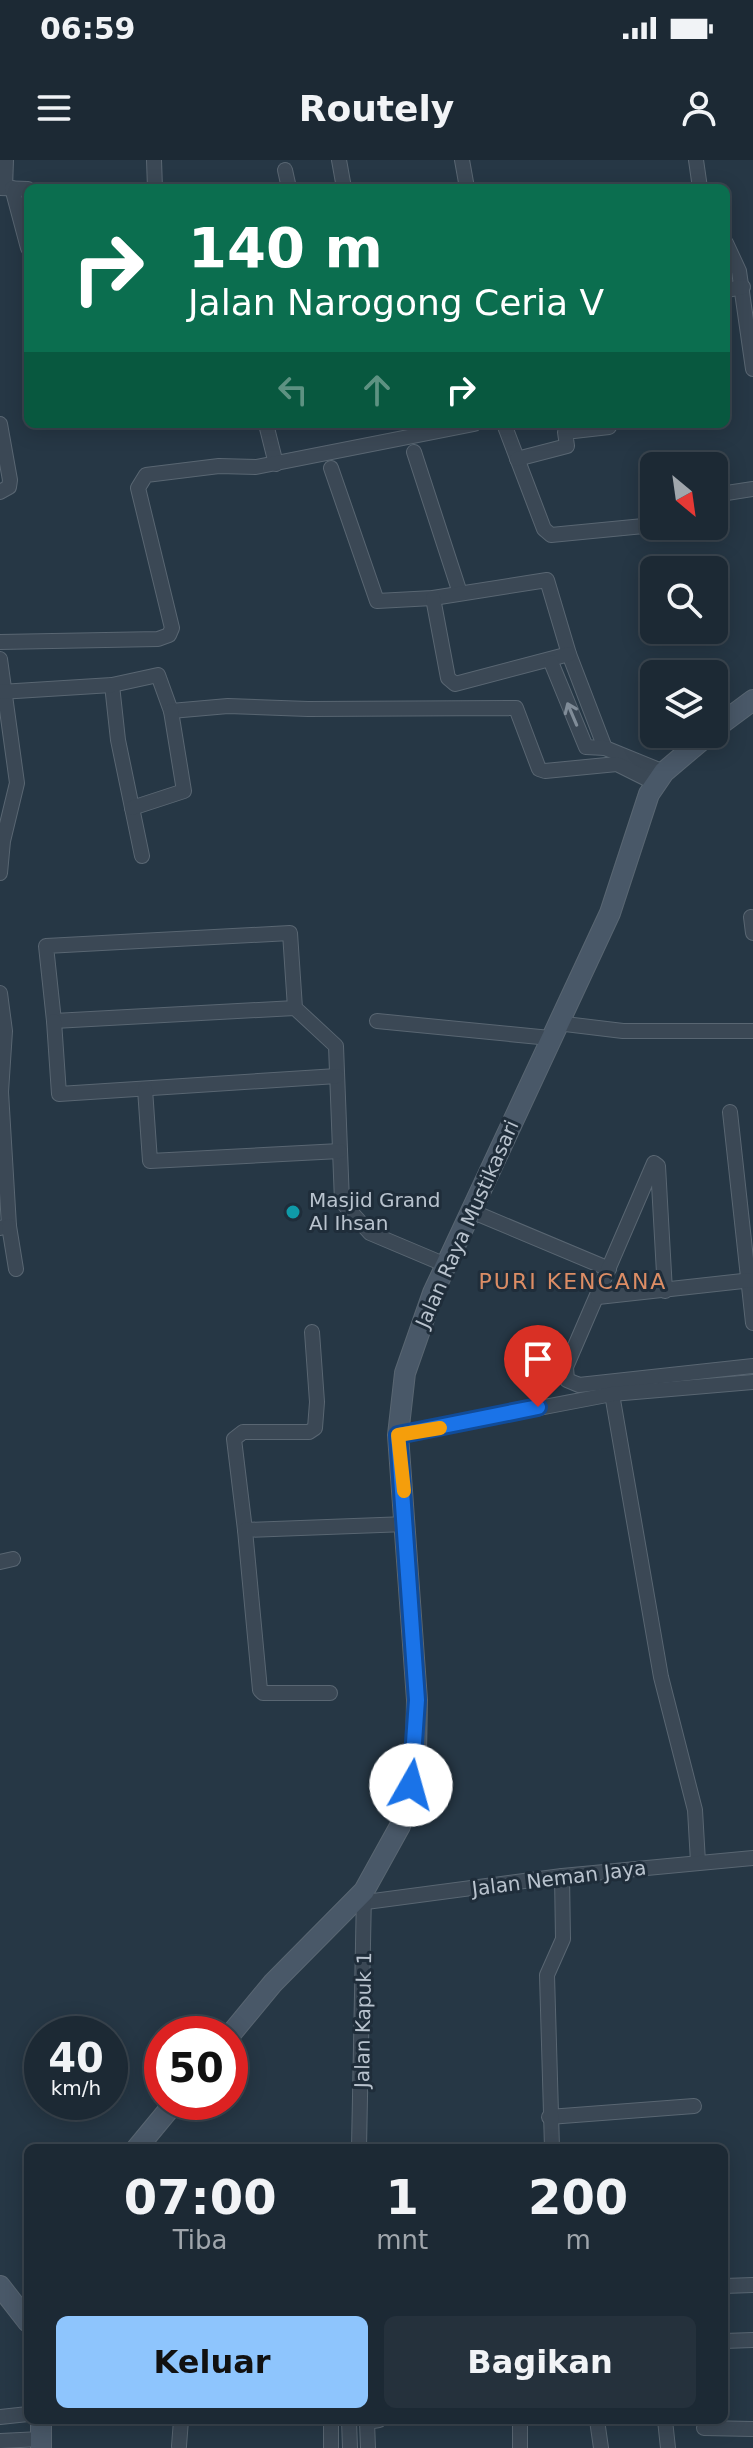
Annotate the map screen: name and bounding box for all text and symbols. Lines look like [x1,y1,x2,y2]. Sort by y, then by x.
text: 06:59 [40,11,136,46]
icon: menu [32,86,76,130]
icon: person [677,86,721,130]
text: Routely [299,88,454,129]
text: 140 m [188,215,383,280]
icon: right [56,216,160,320]
text: Jalan Narogong Ceria V [188,282,604,323]
icon: left [271,368,315,412]
icon: ahead [355,368,399,412]
icon: right [439,368,483,412]
north arrow [640,452,728,540]
map controls [640,452,728,748]
button: search [640,556,728,644]
button: layers [640,660,728,748]
one-way arrow [563,702,578,727]
street label: Jalan Raya Mustikasari [409,1116,524,1333]
place label: Masjid Grand Al Ihsan [309,1188,440,1235]
marker: Masjid Grand Al Ihsan [284,1203,302,1221]
district label: PURI KENCANA [479,1269,667,1294]
pin [504,1325,572,1407]
icon: arrive [516,1337,560,1381]
position arrow [369,1743,453,1827]
street label: Jalan Neman Jaya [469,1855,647,1901]
street label: Jalan Kapuk 1 [350,1952,376,2090]
speed limit sign: 50 [144,2016,248,2120]
text: 40 [48,2035,104,2081]
text: km/h [51,2076,101,2100]
text: 07:00 [124,2169,277,2225]
text: 1 [386,2169,419,2225]
text: 200 [528,2169,628,2225]
text: Tiba [173,2225,228,2255]
text: mnt [376,2225,428,2255]
text: m [565,2225,591,2255]
button: Keluar [56,2316,368,2408]
button: Bagikan [384,2316,696,2408]

